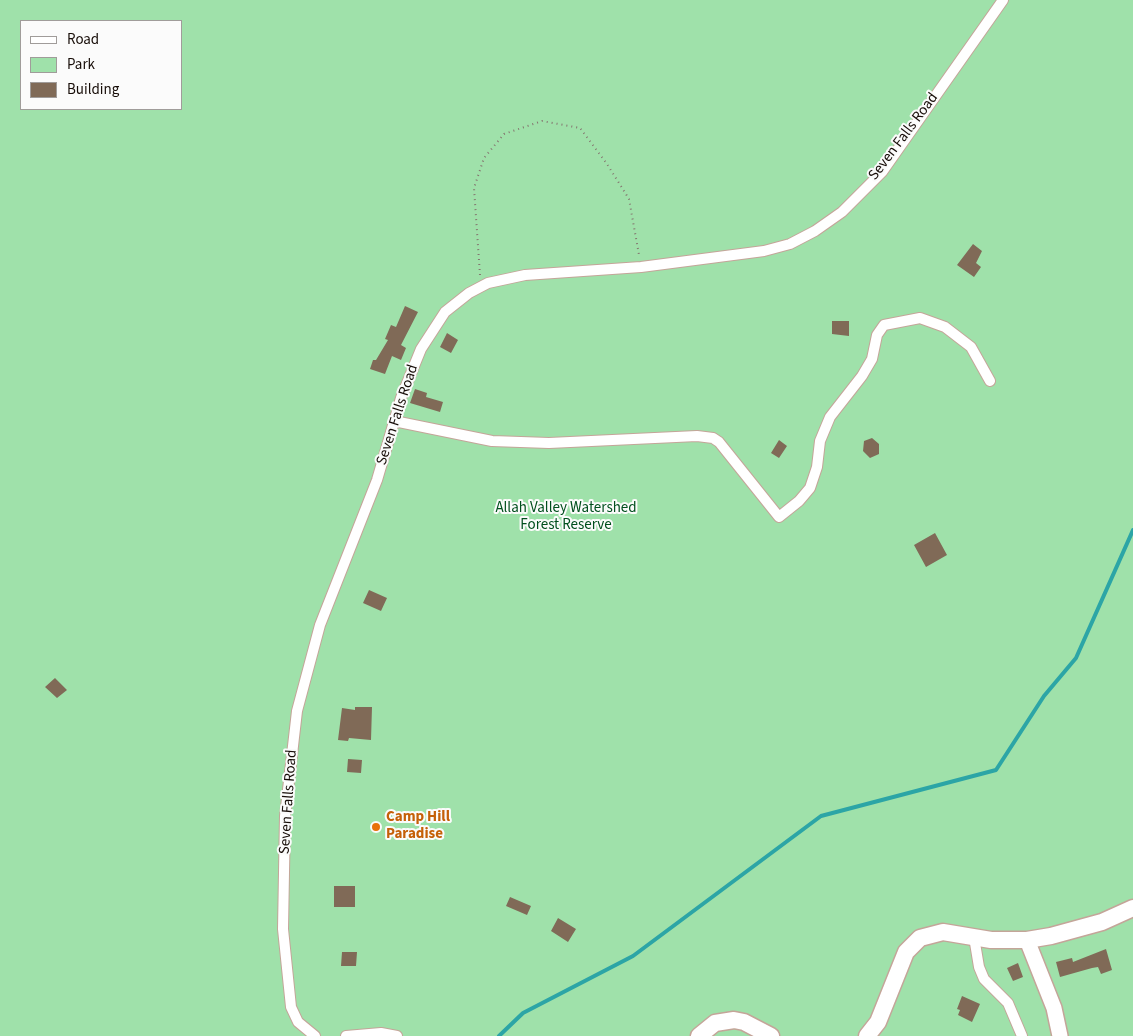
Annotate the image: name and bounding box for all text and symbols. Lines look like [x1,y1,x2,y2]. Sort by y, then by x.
legend [20,20,182,110]
text: Road [67,29,99,50]
text: Park [67,54,95,75]
text: Building [67,79,119,100]
street label: Seven Falls Road [865,90,943,184]
street label: Seven Falls Road [373,362,423,468]
park label: Allah Valley Watershed Forest Reserve [495,500,637,535]
street label: Seven Falls Road [276,749,302,855]
place label: Camp Hill Paradise [386,809,450,844]
marker: Camp Hill Paradise [370,821,382,833]

